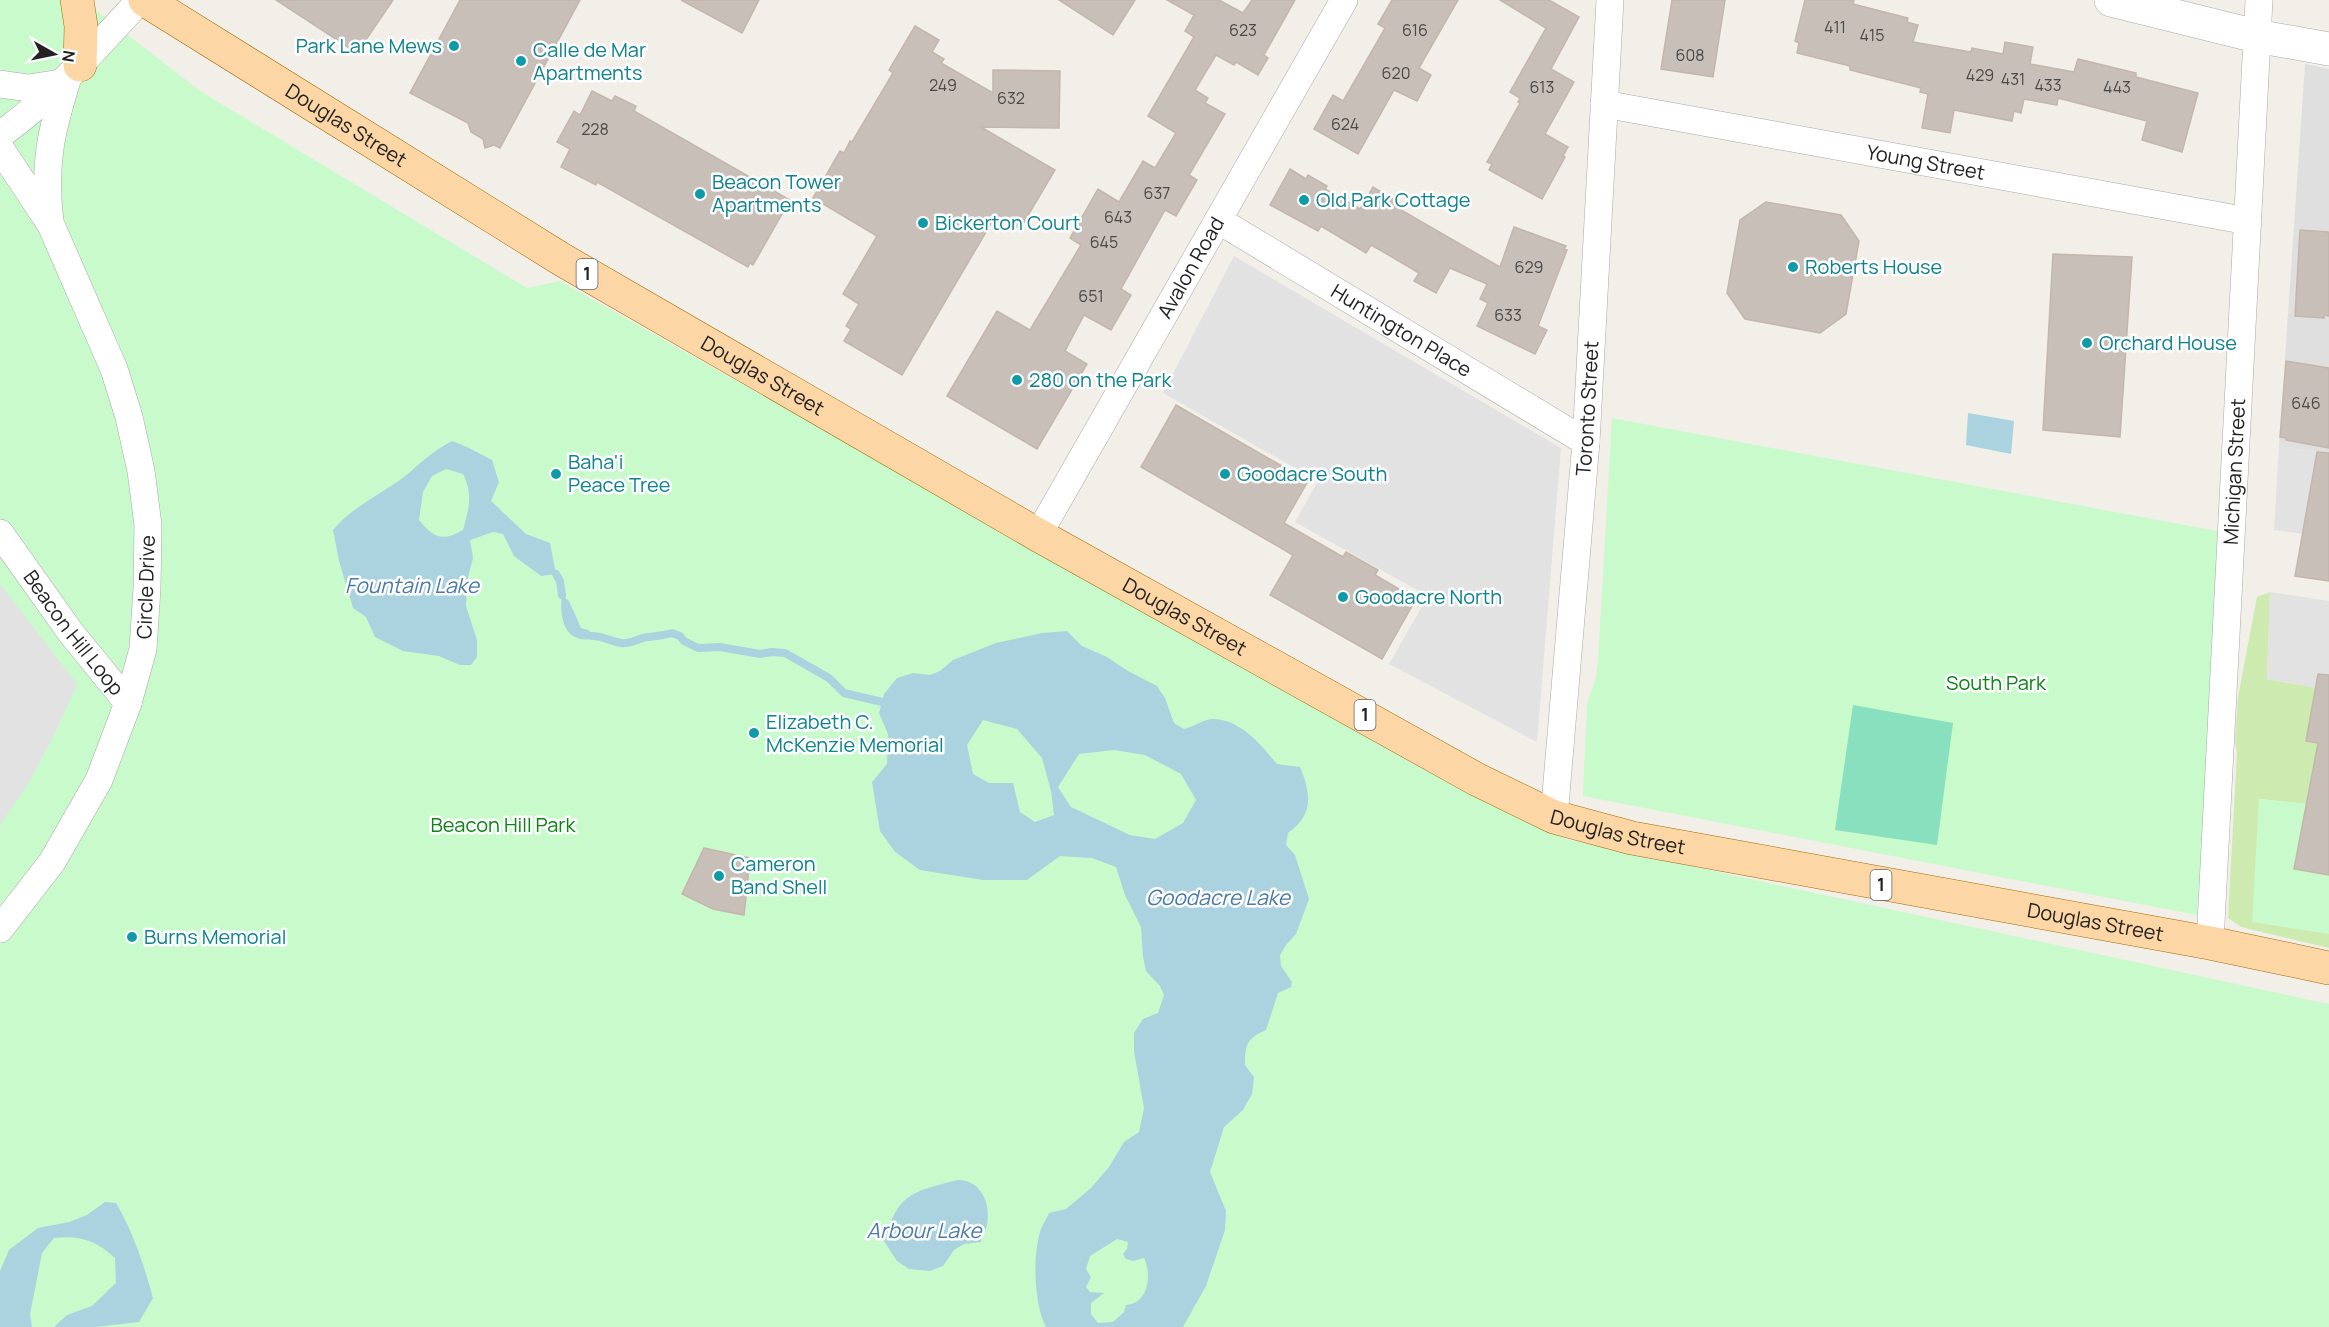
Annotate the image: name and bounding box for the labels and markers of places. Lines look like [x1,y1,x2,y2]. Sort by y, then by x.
place label: Park Lane Mews [296,32,442,59]
place label: Calle de Mar Apartments [533,36,646,86]
marker: Park Lane Mews [447,39,461,53]
marker: Calle de Mar Apartments [514,54,528,68]
place label: Beacon Tower Apartments [712,168,841,218]
place label: Old Park Cottage [1316,186,1470,213]
marker: Beacon Tower Apartments [693,187,707,201]
marker: Old Park Cottage [1297,193,1311,207]
place label: Bickerton Court [935,209,1080,236]
marker: Bickerton Court [916,216,930,230]
place label: Roberts House [1805,253,1942,280]
marker: Roberts House [1786,260,1800,274]
place label: Orchard House [2099,329,2237,356]
marker: Orchard House [2080,336,2094,350]
place label: 280 on the Park [1029,366,1172,393]
marker: 280 on the Park [1010,373,1024,387]
place label: Baha'i Peace Tree [568,448,670,498]
place label: Goodacre South [1237,460,1387,487]
marker: Baha'i Peace Tree [549,467,563,481]
marker: Goodacre South [1218,467,1232,481]
place label: Goodacre North [1355,583,1502,610]
marker: Goodacre North [1336,590,1350,604]
place label: Elizabeth C. McKenzie Memorial [766,708,944,758]
marker: Elizabeth C. McKenzie Memorial [747,726,761,740]
place label: Cameron Band Shell [731,850,827,900]
marker: Cameron Band Shell [712,869,726,883]
place label: Burns Memorial [144,923,286,950]
marker: Burns Memorial [125,930,139,944]

